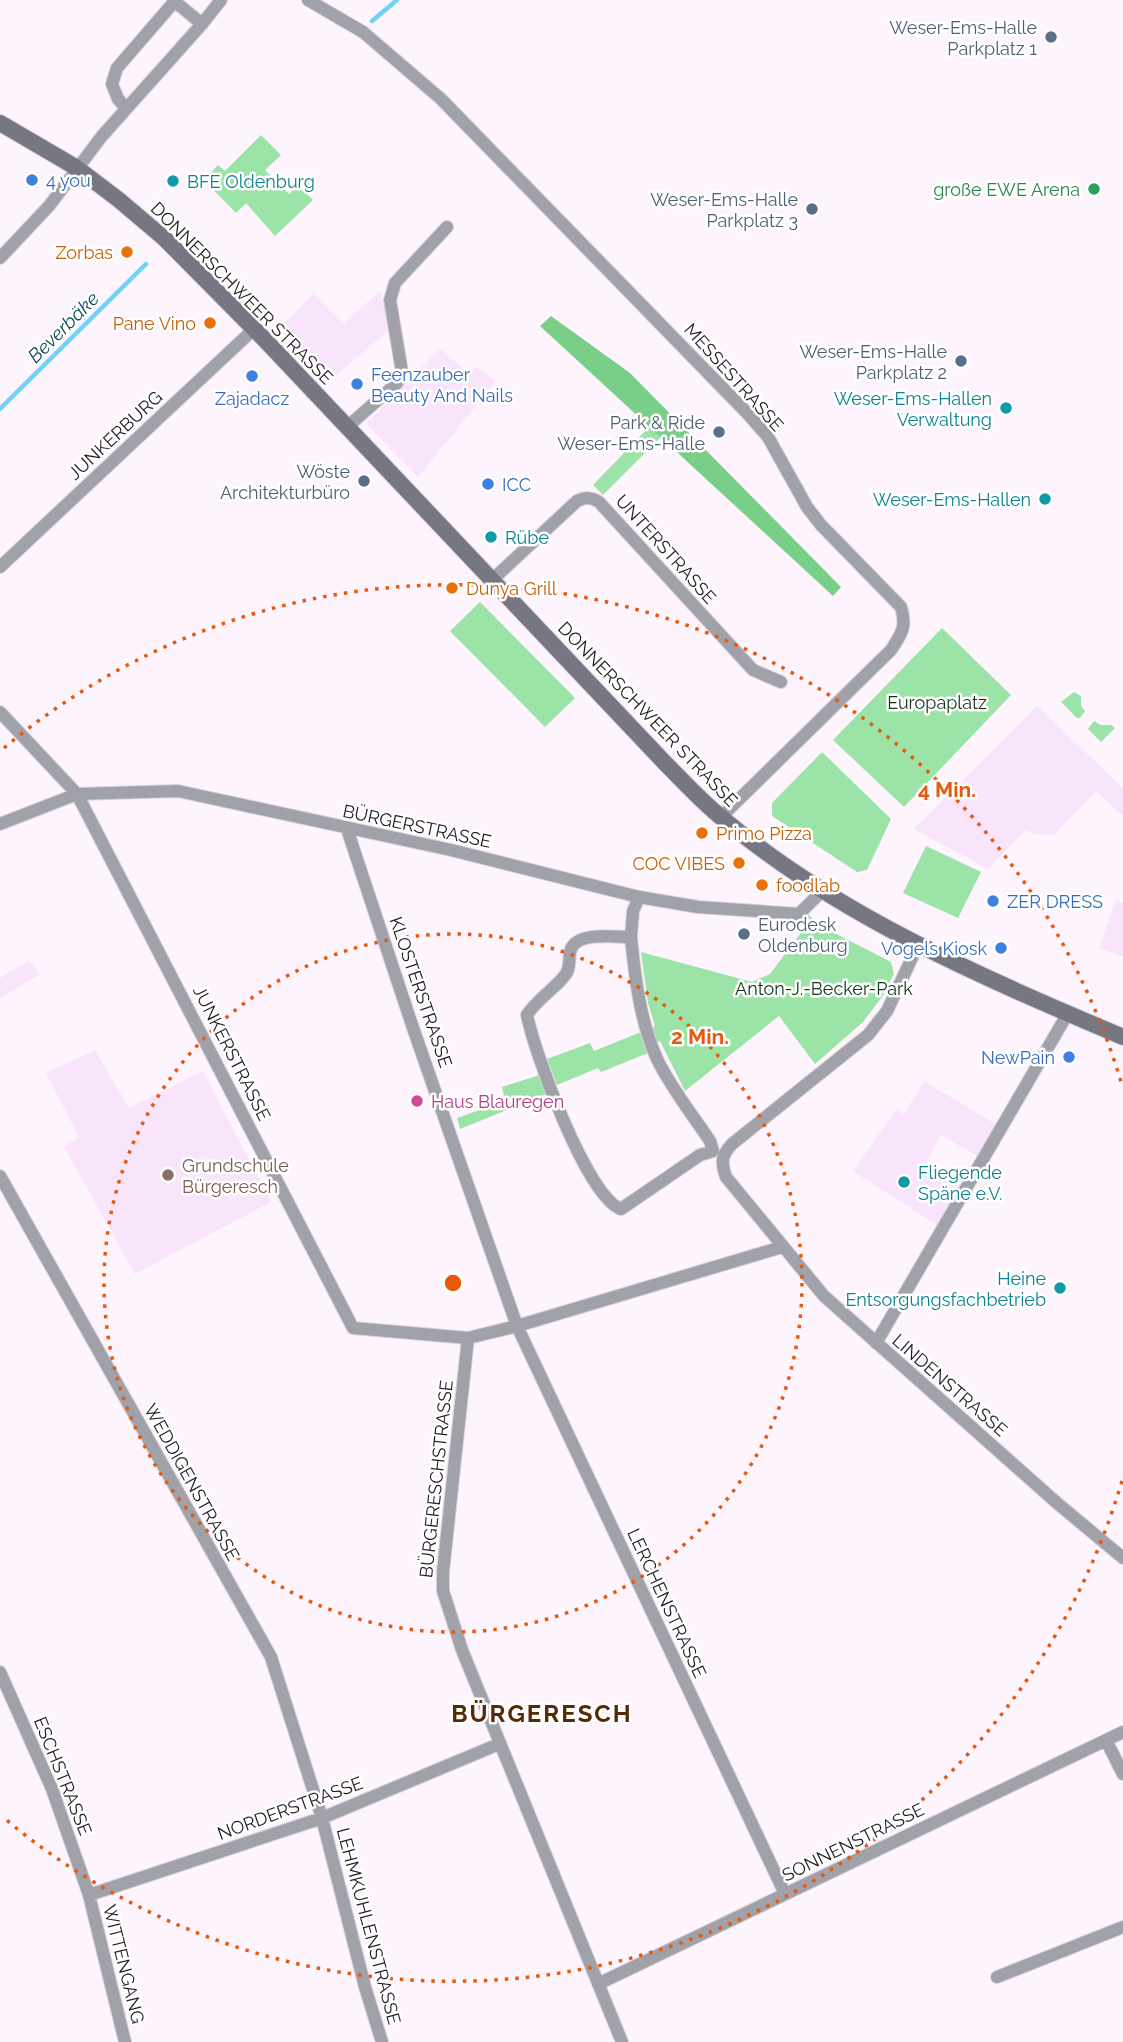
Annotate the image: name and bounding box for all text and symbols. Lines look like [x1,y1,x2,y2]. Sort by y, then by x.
place label: Weser-Ems-Halle Parkplatz 1 [889,17,1037,59]
marker: Weser-Ems-Halle Parkplatz 1 [1043,29,1059,45]
place label: 4 you [46,170,91,191]
place label: BFE Oldenburg [187,171,315,192]
marker: 4 you [24,172,40,188]
marker: BFE Oldenburg [165,173,181,189]
place label: große EWE Arena [933,179,1080,200]
marker: große EWE Arena [1086,181,1102,197]
place label: Weser-Ems-Halle Parkplatz 3 [650,189,798,231]
street label: DONNERSCHWEER STRASSE [147,198,337,388]
marker: Weser-Ems-Halle Parkplatz 3 [804,201,820,217]
place label: Zorbas [55,242,113,263]
marker: Zorbas [119,244,135,260]
water label: Beverbäke [23,287,103,367]
place label: Pane Vino [113,313,196,334]
marker: Pane Vino [202,315,218,331]
street label: MESSESTRASSE [680,319,788,435]
place label: Weser-Ems-Halle Parkplatz 2 [799,341,947,383]
marker: Weser-Ems-Halle Parkplatz 2 [953,353,969,369]
place label: Feenzauber Beauty And Nails [371,364,513,406]
marker: Zajadacz [244,368,260,384]
marker: Feenzauber Beauty And Nails [349,376,365,392]
street label: JUNKERBURG [64,386,166,484]
place label: Zajadacz [215,388,290,409]
place label: Weser-Ems-Hallen Verwaltung [834,388,992,430]
marker: Weser-Ems-Hallen Verwaltung [998,400,1014,416]
place label: Park & Ride Weser-Ems-Halle [557,412,705,454]
marker: Park & Ride Weser-Ems-Halle [711,424,727,440]
place label: Wöste Architekturbüro [220,461,350,503]
marker: Wöste Architekturbüro [356,473,372,489]
place label: ICC [502,474,531,495]
marker: ICC [480,476,496,492]
place label: Weser-Ems-Hallen [873,489,1031,510]
street label: UNTERSTRASSE [612,490,721,608]
marker: Weser-Ems-Hallen [1037,491,1053,507]
place label: Rübe [505,527,549,548]
marker: Rübe [483,529,499,545]
place label: Dunya Grill [466,578,557,599]
marker: Dunya Grill [444,580,460,596]
street label: DONNERSCHWEER STRASSE [554,617,742,811]
park label: Europaplatz [887,692,987,713]
text: 4 Min. [918,777,976,802]
street label: BÜRGERSTRASSE [341,800,493,852]
place label: Primo Pizza [716,823,812,844]
marker: Primo Pizza [694,825,710,841]
place label: COC VIBES [632,853,725,874]
marker: COC VIBES [731,855,747,871]
place label: foodlab [776,875,840,896]
marker: foodlab [754,877,770,893]
place label: ZER DRESS [1007,891,1103,912]
marker: ZER DRESS [985,893,1001,909]
street label: KLOSTERSTRASSE [385,914,457,1070]
place label: Eurodesk Oldenburg [758,914,848,956]
marker: Eurodesk Oldenburg [736,926,752,942]
place label: Vogels Kiosk [881,938,987,959]
marker: Vogels Kiosk [993,940,1009,956]
park label: Anton-J.-Becker-Park [735,978,913,999]
street label: JUNKERSTRASSE [189,982,275,1124]
text: 2 Min. [671,1024,729,1049]
place label: NewPain [981,1047,1055,1068]
marker: NewPain [1061,1049,1077,1065]
place label: Haus Blauregen [431,1091,564,1112]
marker: Haus Blauregen [409,1093,425,1109]
place label: Grundschule Bürgeresch [182,1155,289,1197]
place label: Fliegende Späne e.V. [918,1162,1002,1204]
marker: Grundschule Bürgeresch [160,1167,176,1183]
marker: Fliegende Späne e.V. [896,1174,912,1190]
place label: Heine Entsorgungsfachbetrieb [845,1268,1046,1310]
centre of rings [441,1271,465,1295]
marker: Heine Entsorgungsfachbetrieb [1052,1280,1068,1296]
street label: LINDENSTRASSE [888,1330,1012,1440]
street label: BÜRGERESCHSTRASSE [415,1379,457,1579]
street label: WEDDIGENSTRASSE [140,1400,244,1564]
street label: LERCHENSTRASSE [623,1525,711,1681]
district label: BÜRGERESCH [451,1699,633,1728]
street label: ESCHSTRASSE [30,1714,96,1838]
street label: NORDERSTRASSE [214,1772,366,1844]
street label: SONNENSTRASSE [779,1798,928,1886]
street label: LEHMKUHLENSTRASSE [333,1825,405,2027]
street label: WITTENGANG [99,1902,149,2026]

